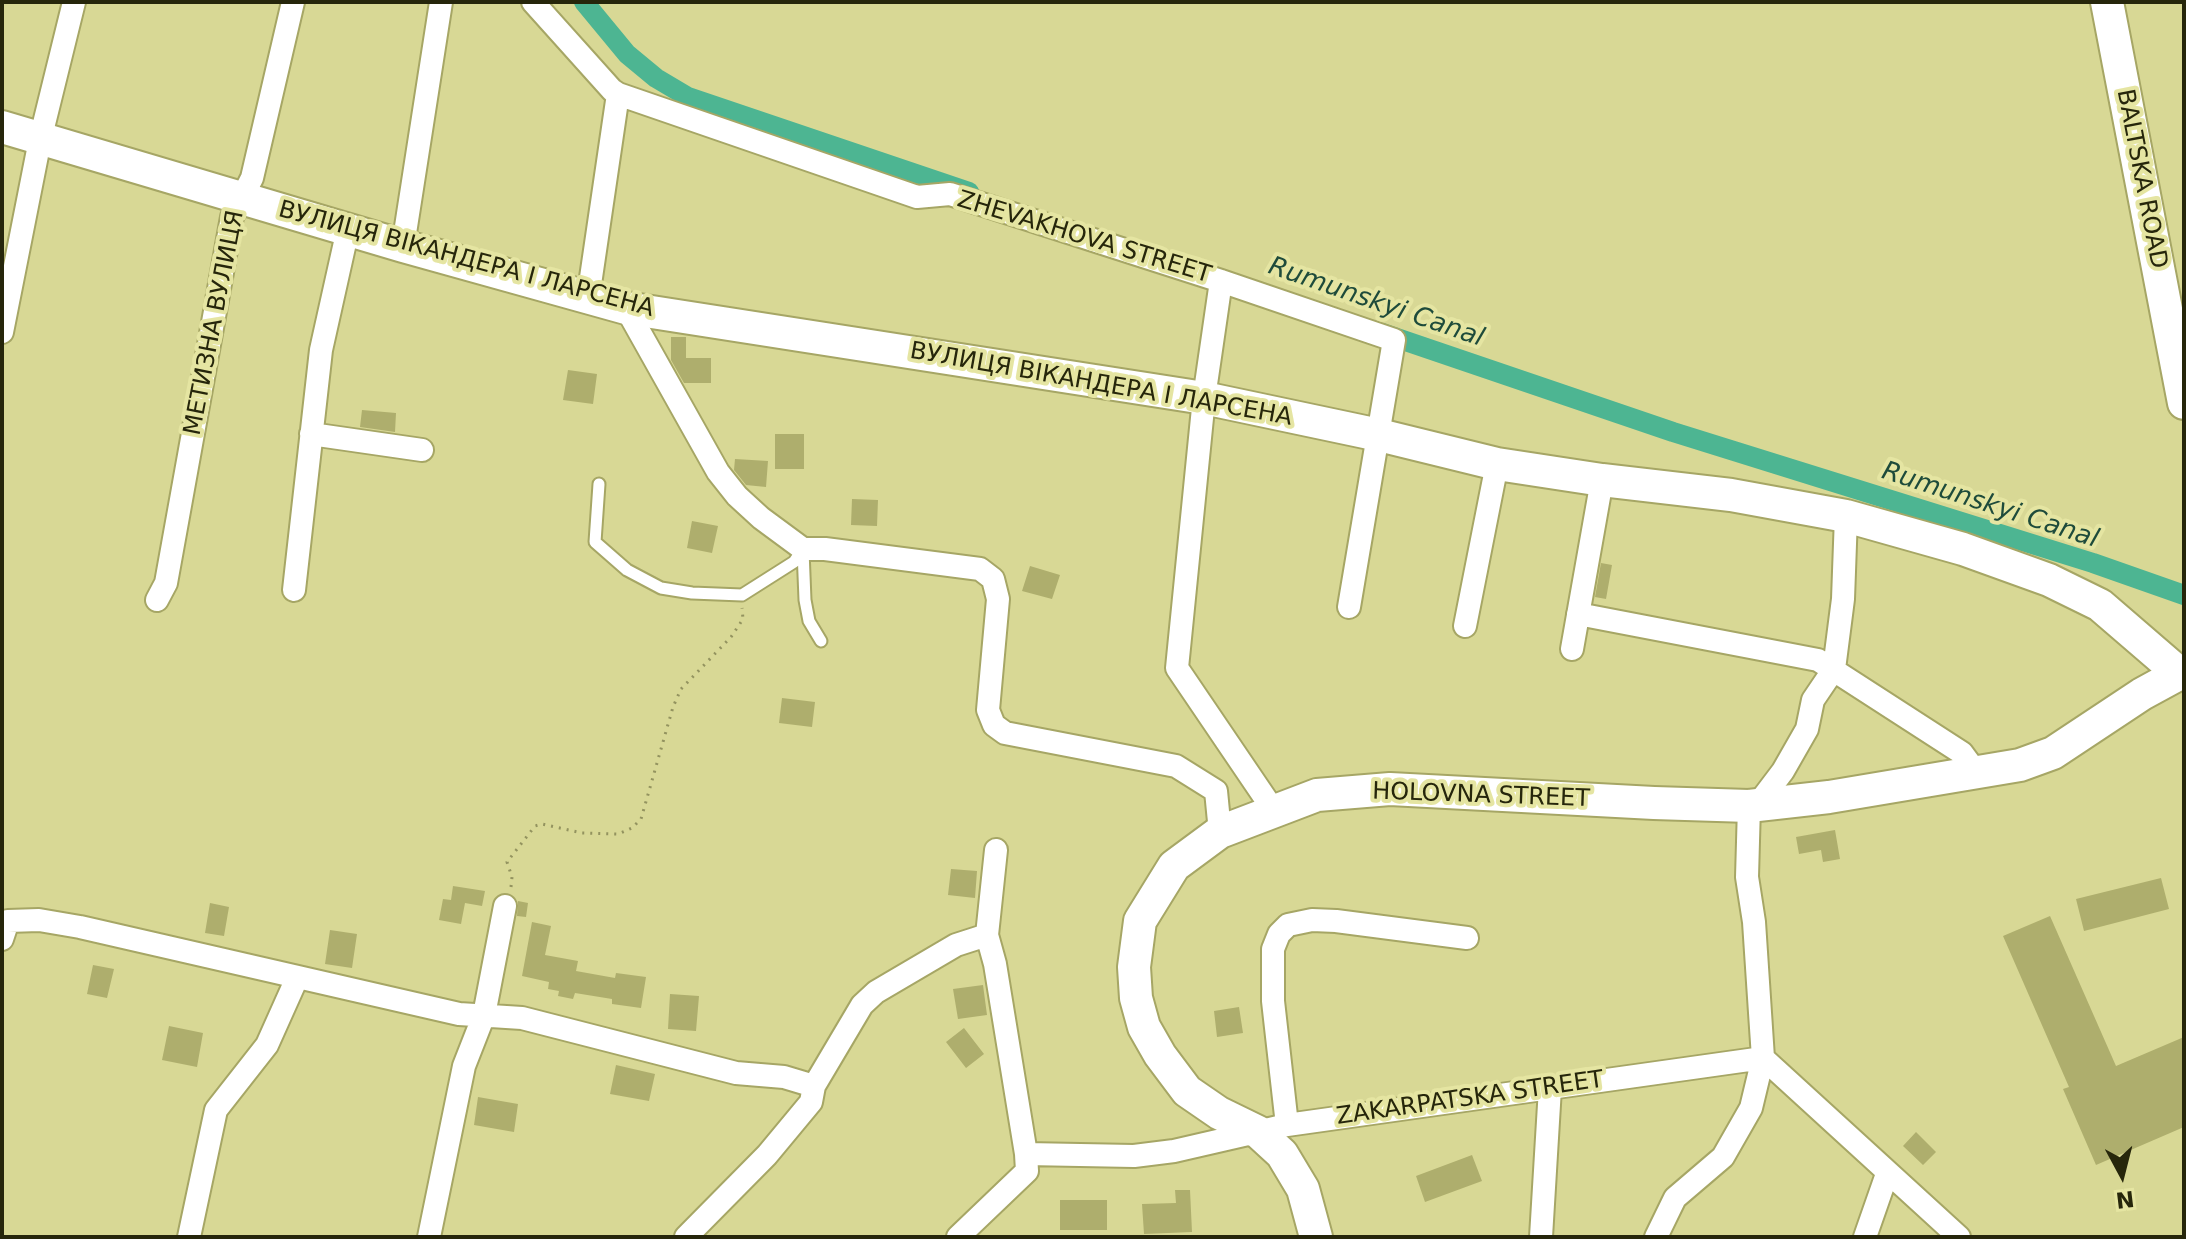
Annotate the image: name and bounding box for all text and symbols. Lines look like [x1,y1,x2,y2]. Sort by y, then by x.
street label: BALTSKA ROAD [2109,87,2173,271]
street label: ZHEVAKHOVA STREET [954,186,1214,290]
street label: ВУЛИЦЯ ВІКАНДЕРА І ЛАРСЕНА [275,196,657,324]
street label: МЕТИЗНА ВУЛИЦЯ [179,208,251,438]
water label: Rumunskyi Canal [1264,251,1488,355]
street label: ВУЛИЦЯ ВІКАНДЕРА І ЛАРСЕНА [908,337,1294,433]
water label: Rumunskyi Canal [1878,456,2102,556]
street label: HOLOVNA STREET [1372,778,1590,814]
street label: ZAKARPATSKA STREET [1335,1066,1605,1132]
north arrow [2082,1135,2162,1215]
text: N [2114,1186,2136,1213]

